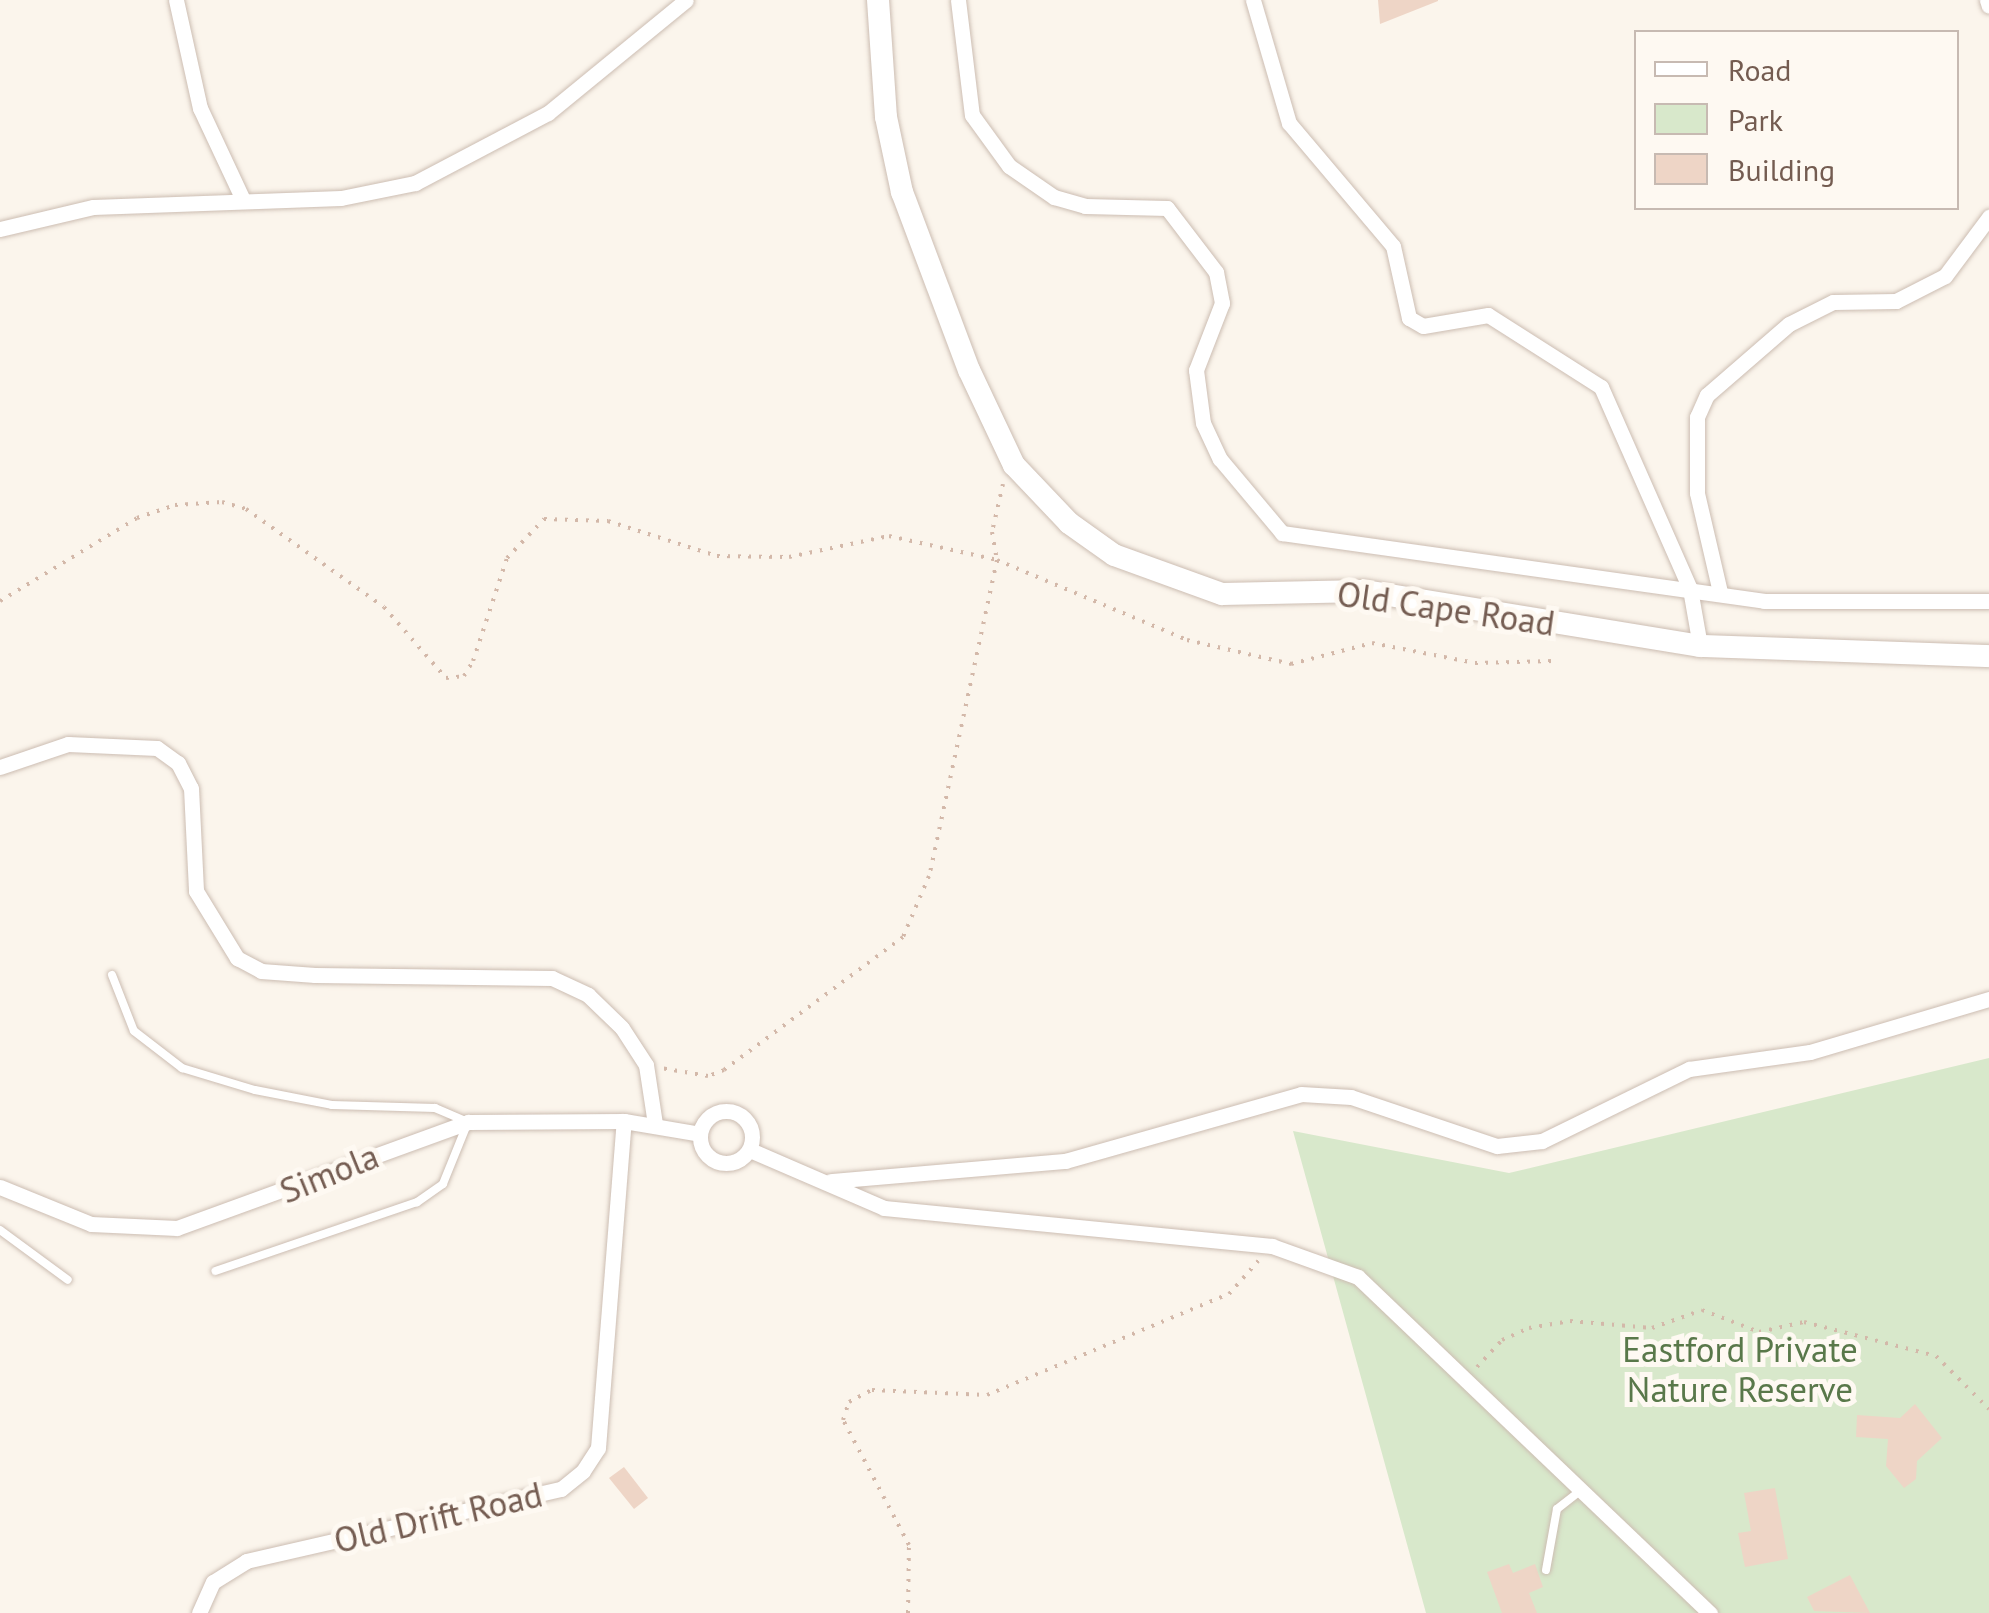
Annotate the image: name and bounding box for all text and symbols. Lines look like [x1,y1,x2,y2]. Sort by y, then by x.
legend [1634,30,1959,210]
text: Road [1728,50,1792,89]
text: Park [1728,100,1783,139]
text: Building [1728,150,1835,189]
street label: Old Cape Road [1335,572,1557,644]
street label: Simola [274,1134,384,1212]
park label: Eastford Private Nature Reserve [1622,1328,1858,1410]
street label: Old Drift Road [330,1473,546,1561]

